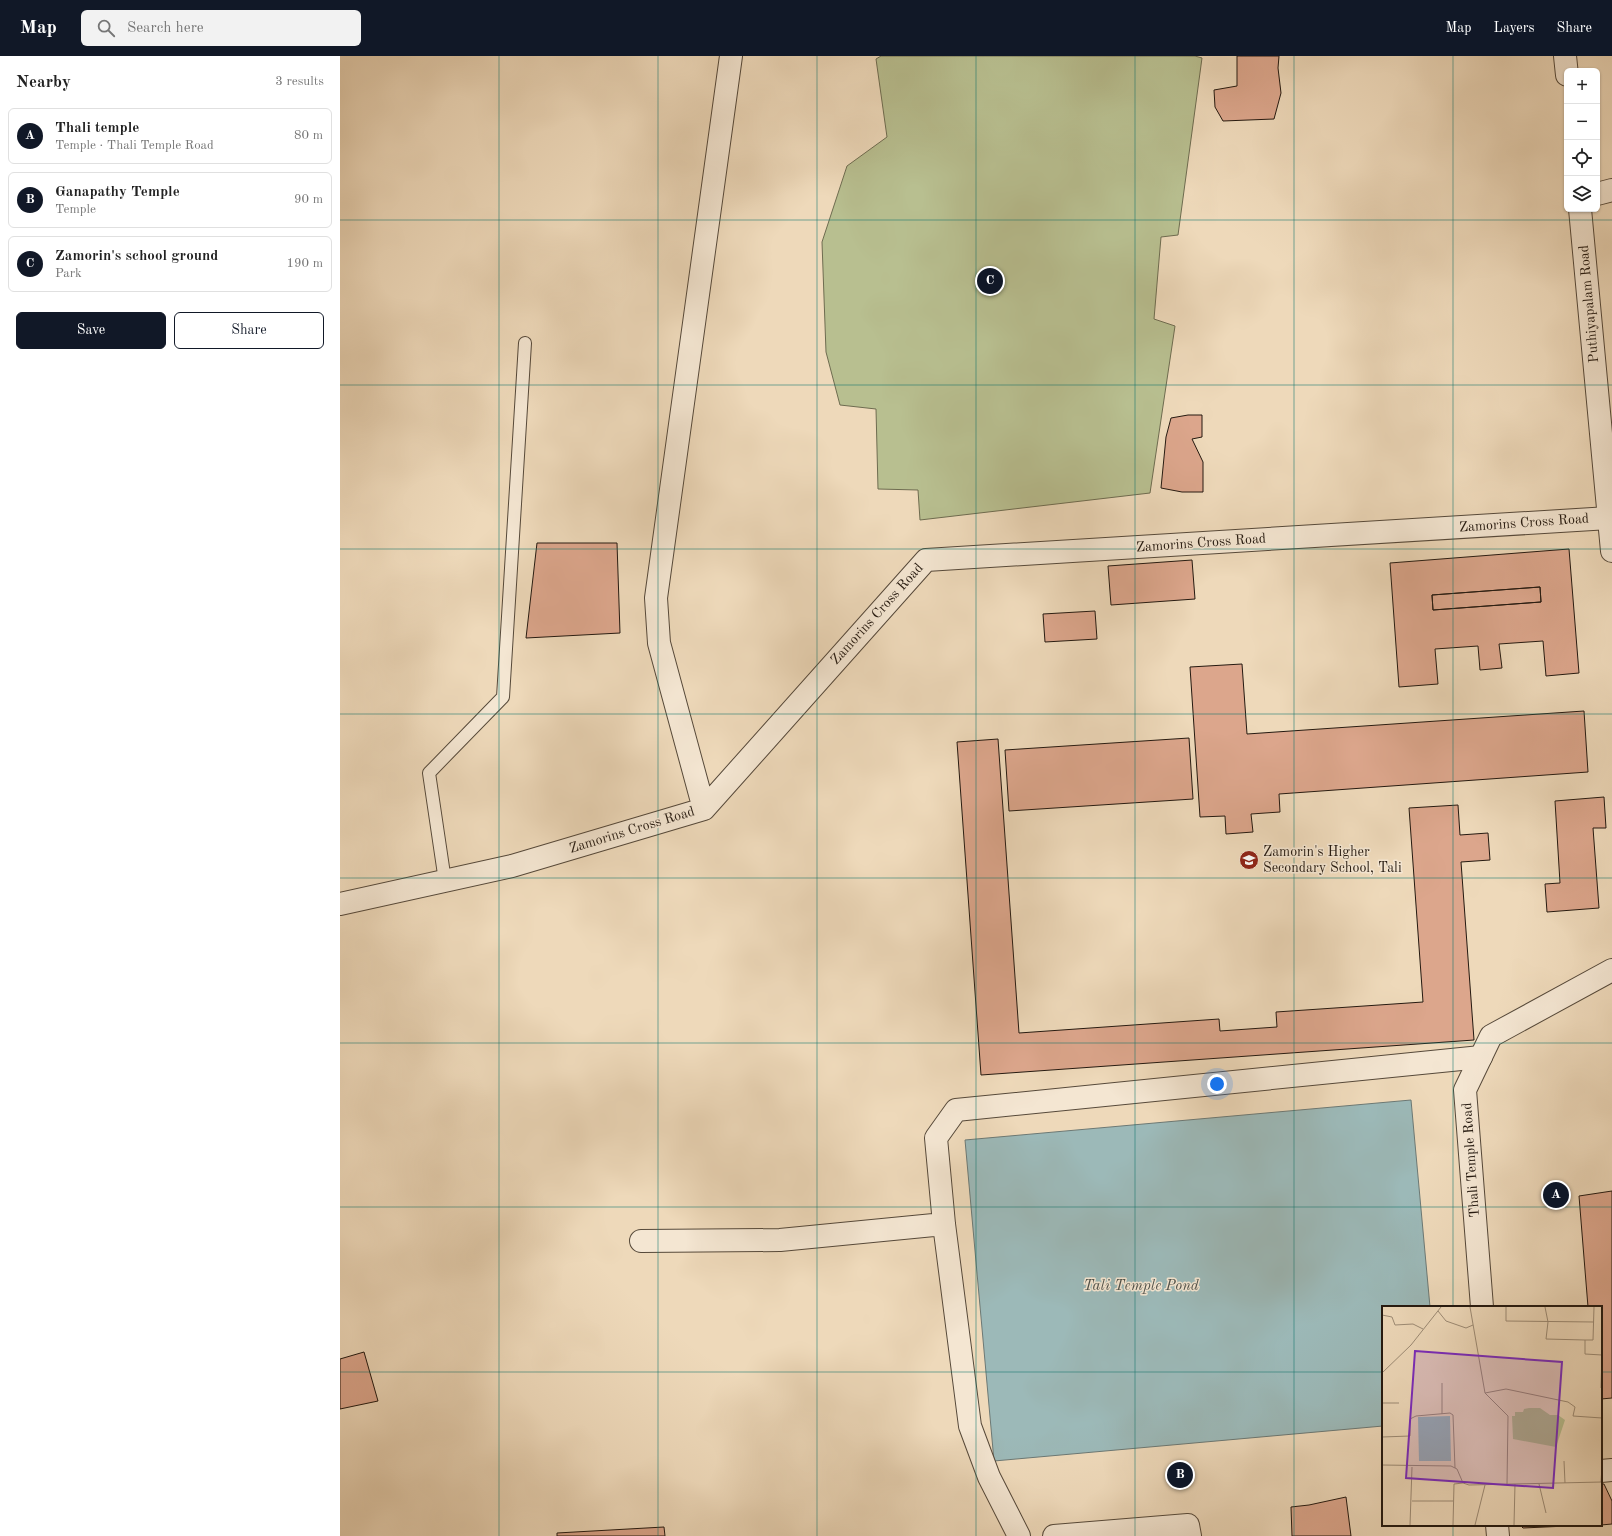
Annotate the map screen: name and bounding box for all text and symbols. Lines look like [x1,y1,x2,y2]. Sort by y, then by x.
search box [81,10,361,46]
icon: search [95,17,117,39]
text: Map [20,19,57,38]
text: Search here [127,21,204,36]
text: Map [1446,21,1472,35]
text: Layers [1494,21,1535,35]
text: Share [1557,21,1592,35]
map controls [1564,68,1600,212]
button: + [1564,68,1600,104]
text: Nearby [16,74,71,91]
text: 3 results [275,75,324,88]
button: − [1564,104,1600,140]
text: Thali temple [55,121,139,136]
text: A [25,129,35,142]
text: 80 m [294,129,323,142]
text: Temple · Thali Temple Road [55,139,214,152]
button: locate [1564,140,1600,176]
button: layers [1564,176,1600,212]
text: Ganapathy Temple [55,185,180,200]
text: B [25,193,35,206]
text: 90 m [294,193,323,206]
text: Temple [55,203,96,216]
street label: Puthiyapalam Road [1577,244,1601,364]
text: Zamorin's school ground [55,249,218,264]
text: C [26,257,34,270]
text: 190 m [286,257,323,270]
pin: C [977,266,1003,296]
text: Park [55,267,82,280]
button: Save [16,312,166,349]
button: Share [174,312,324,349]
street label: Zamorins Cross Road [1458,511,1590,535]
street label: Zamorins Cross Road [1135,531,1267,555]
street label: Zamorins Cross Road [828,561,926,667]
street label: Zamorins Cross Road [568,804,696,856]
place label: Zamorin's Higher Secondary School, Tali [1263,845,1402,875]
school or university icon: Zamorin's Higher Secondary School, Tali [1238,849,1260,871]
your location [1207,1074,1227,1094]
street label: Thali Temple Road [1460,1102,1482,1218]
pin: A [1543,1180,1569,1210]
water label: Tali Temple Pond [1083,1279,1200,1294]
inset map [1382,1306,1602,1526]
pin: B [1167,1460,1193,1490]

